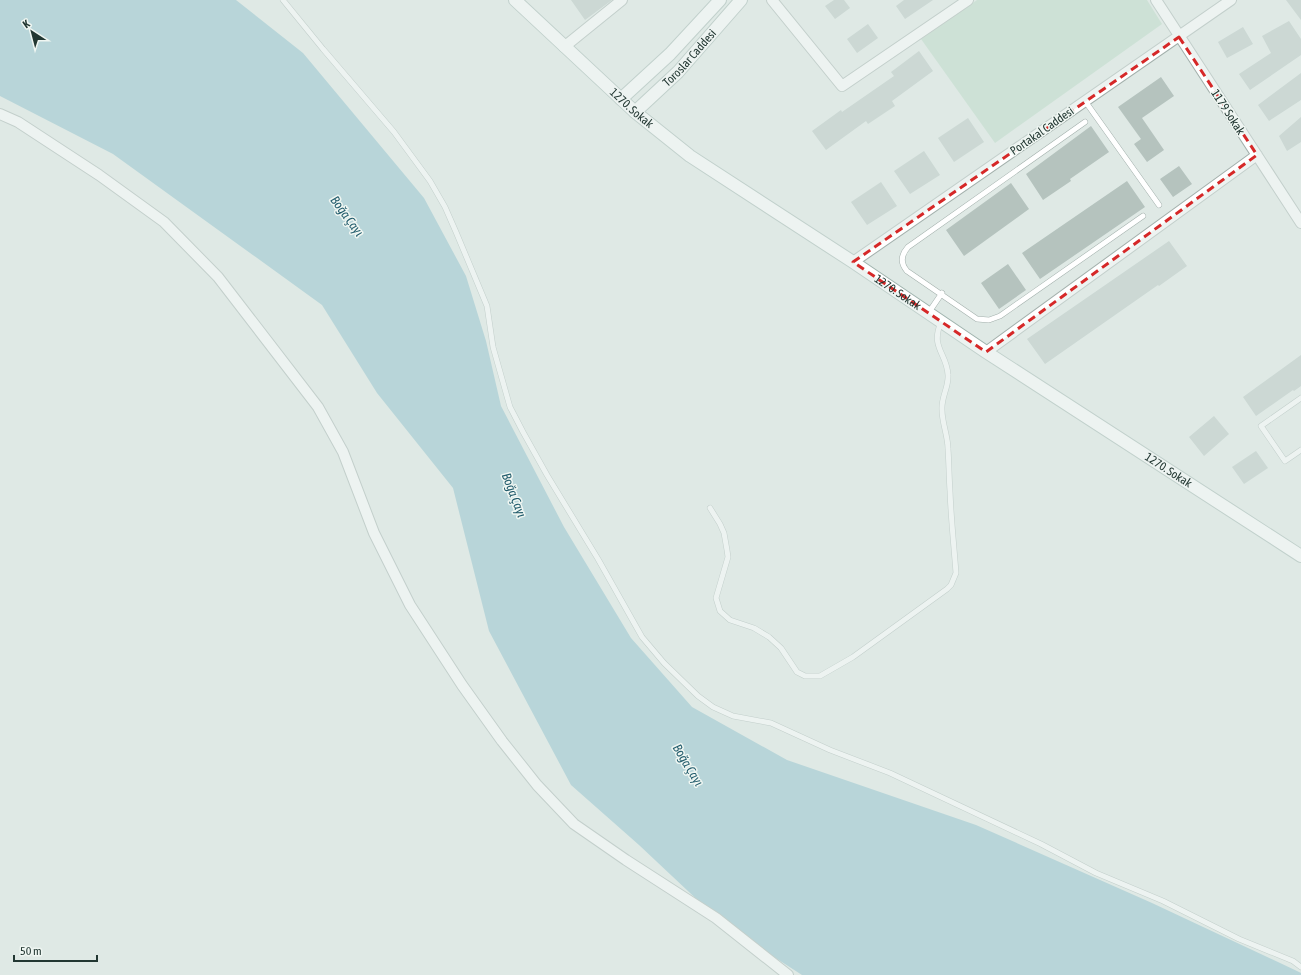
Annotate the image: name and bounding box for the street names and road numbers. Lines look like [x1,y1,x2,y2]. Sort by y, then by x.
street label: Toroslar Caddesi [660,26,719,89]
street label: 1270. Sokak [607,85,657,131]
street label: 1179 Sokak [1208,87,1248,138]
street label: Portakal Caddesi [1008,104,1076,158]
street label: 1270. Sokak [872,272,924,313]
street label: 1270. Sokak [1142,450,1195,491]

